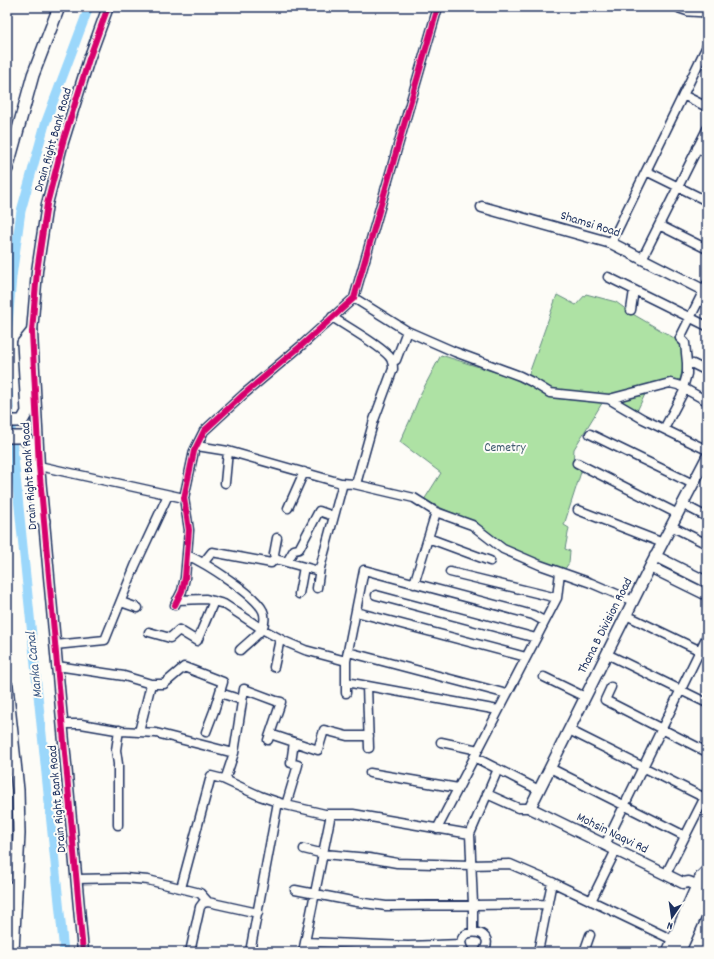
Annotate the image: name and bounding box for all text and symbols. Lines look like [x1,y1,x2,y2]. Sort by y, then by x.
street label: Drain Right Bank Road [30,85,78,195]
street label: Shamsi Road [558,207,622,243]
street label: Drain Right Bank Road [17,421,43,531]
park label: Cemetry [484,439,527,458]
street label: Thana B Division Road [574,575,638,677]
water label: Manka Canal [21,629,48,699]
street label: Drain Right Bank Road [44,744,72,854]
street label: Mohsin Naqvi Rd [573,808,651,860]
north arrow [652,897,692,937]
text: N [665,916,675,933]

